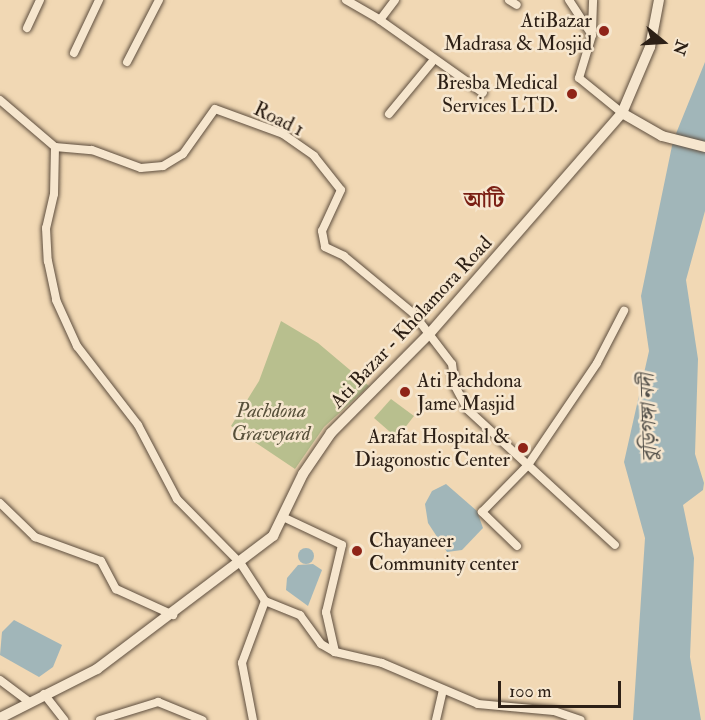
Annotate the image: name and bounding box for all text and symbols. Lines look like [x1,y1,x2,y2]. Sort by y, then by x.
place label: AtiBazar Madrasa & Mosjid [444,8,592,55]
north arrow [633,12,693,72]
marker: AtiBazar Madrasa & Mosjid [597,24,611,38]
text: N [668,38,692,57]
place label: Bresba Medical Services LTD. [436,70,558,117]
marker: Bresba Medical Services LTD. [563,85,581,103]
street label: Road 1 [250,97,308,141]
district label: আটি [464,188,504,214]
street label: Ati Bazar - Kholamora Road [325,231,497,413]
place label: Ati Pachdona Jame Masjid [417,368,522,415]
water label: বুড়িগঙ্গা নদী [635,373,663,463]
marker: Ati Pachdona Jame Masjid [398,385,412,399]
park label: Pachdona Graveyard [232,398,310,445]
place label: Arafat Hospital & Diagonostic Center [354,424,510,471]
marker: Arafat Hospital & Diagonostic Center [514,439,532,457]
place label: Chayaneer Community center [369,528,518,575]
marker: Chayaneer Community center [350,544,364,558]
scale bar [501,669,624,707]
text: 100 m [509,680,552,703]

